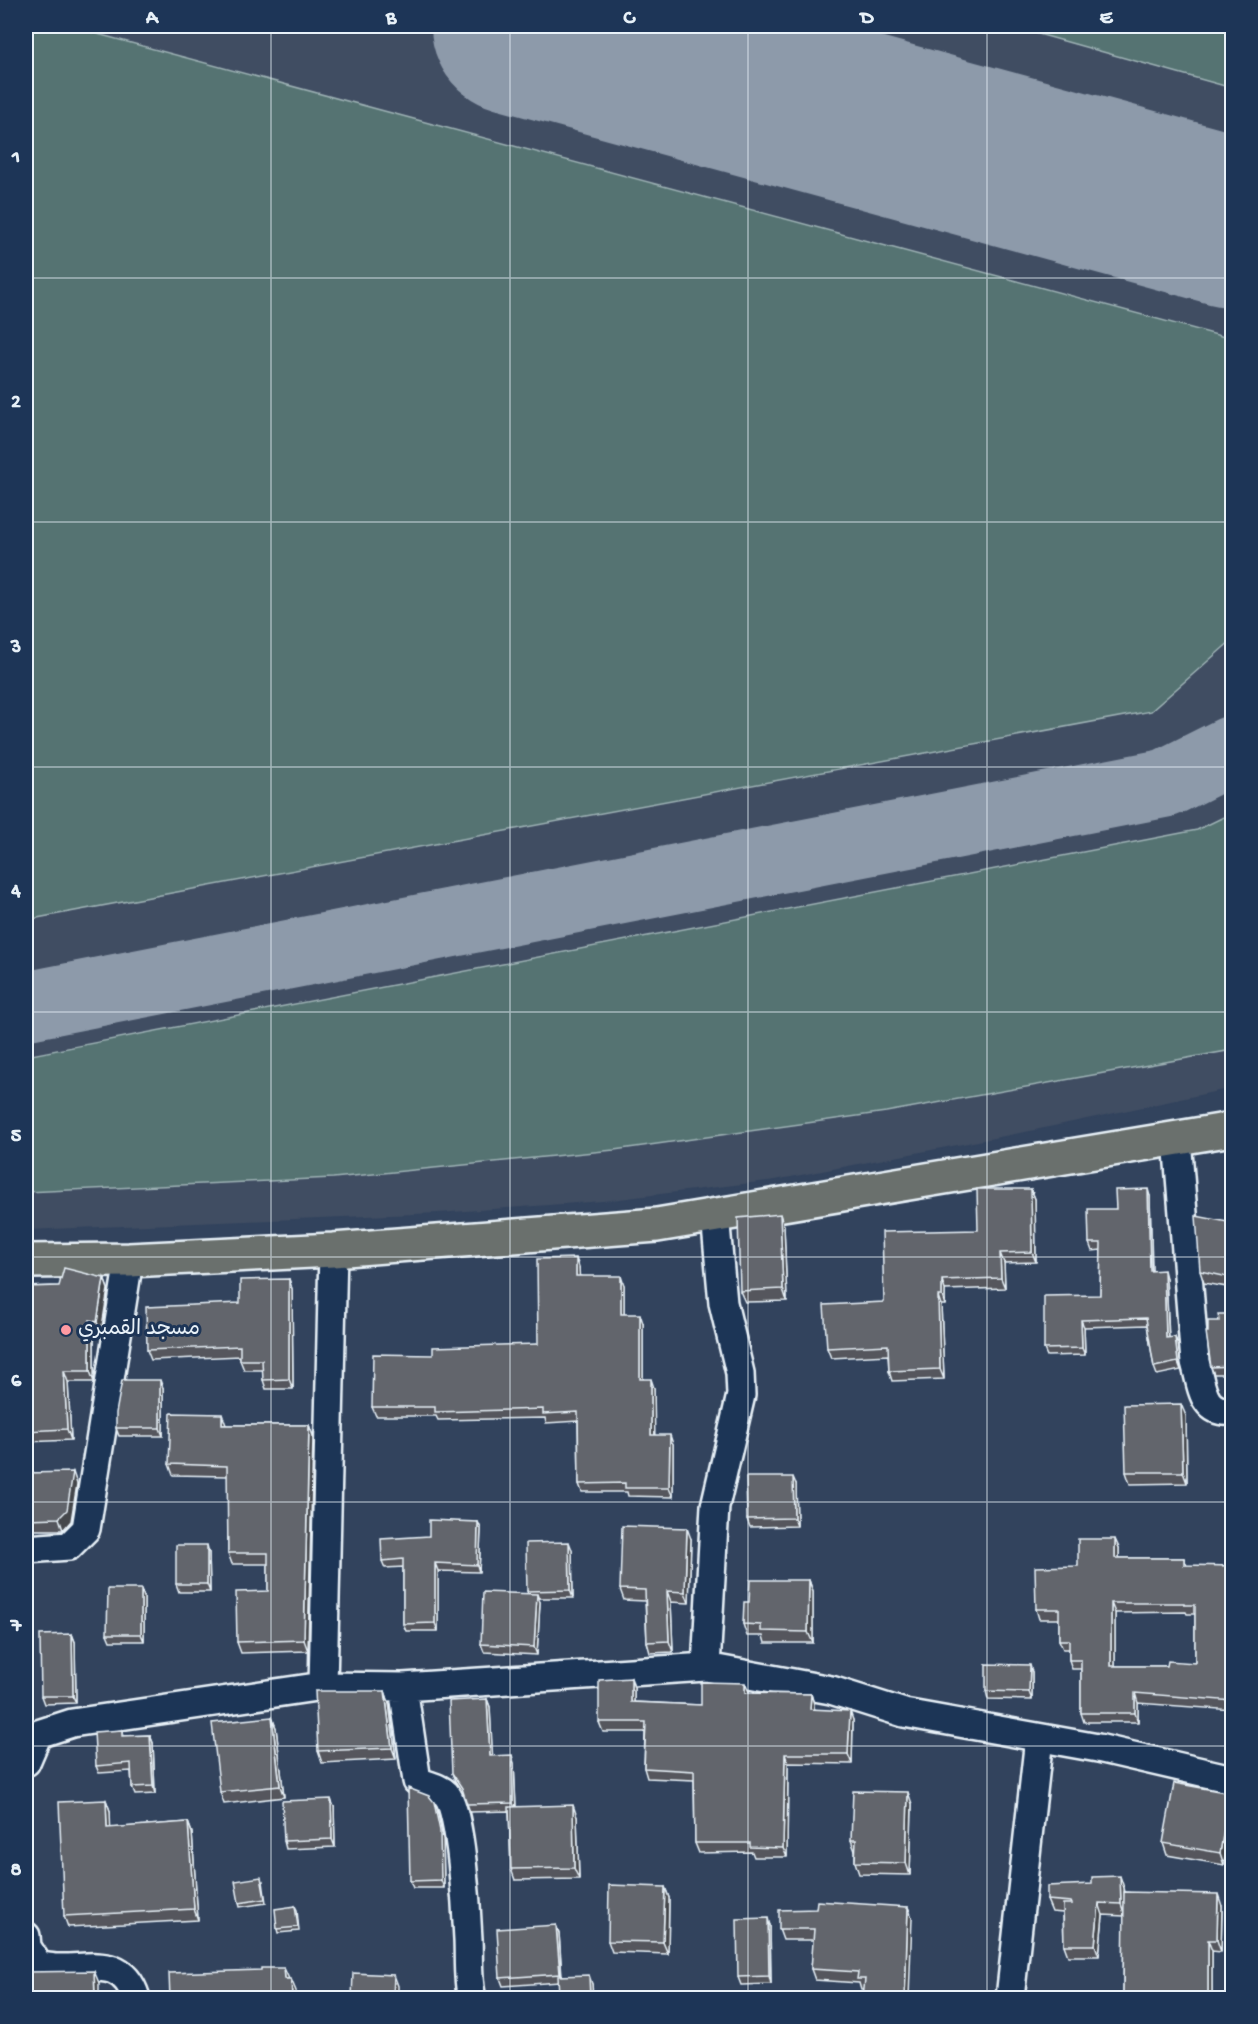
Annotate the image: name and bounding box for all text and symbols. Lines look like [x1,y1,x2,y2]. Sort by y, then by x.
text: A [145,8,160,31]
text: B [385,8,397,31]
text: C [623,8,637,31]
text: D [858,8,874,31]
text: E [1100,8,1114,31]
text: 1 [11,147,20,170]
text: 2 [11,392,21,415]
text: 3 [10,637,21,660]
text: 4 [10,881,21,904]
text: 5 [11,1126,22,1149]
place label: مسجد القمبري [78,1318,200,1343]
marker: مسجد القمبري [59,1323,73,1337]
text: 6 [11,1371,22,1394]
text: 7 [10,1616,23,1639]
text: 8 [11,1860,22,1883]

